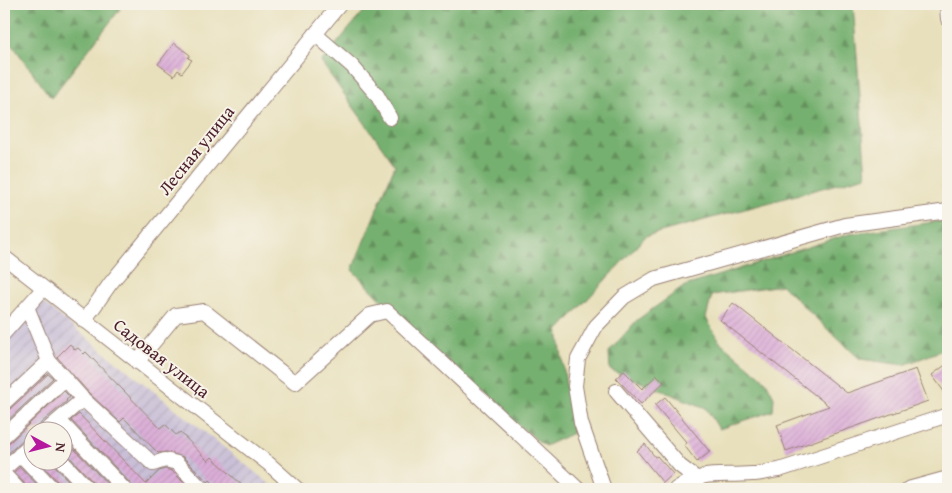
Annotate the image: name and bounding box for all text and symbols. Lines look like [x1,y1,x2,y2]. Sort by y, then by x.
street label: Лесная улица [151,99,241,201]
street label: Садовая улица [108,312,216,405]
north arrow [22,420,72,470]
text: N [50,442,71,454]

